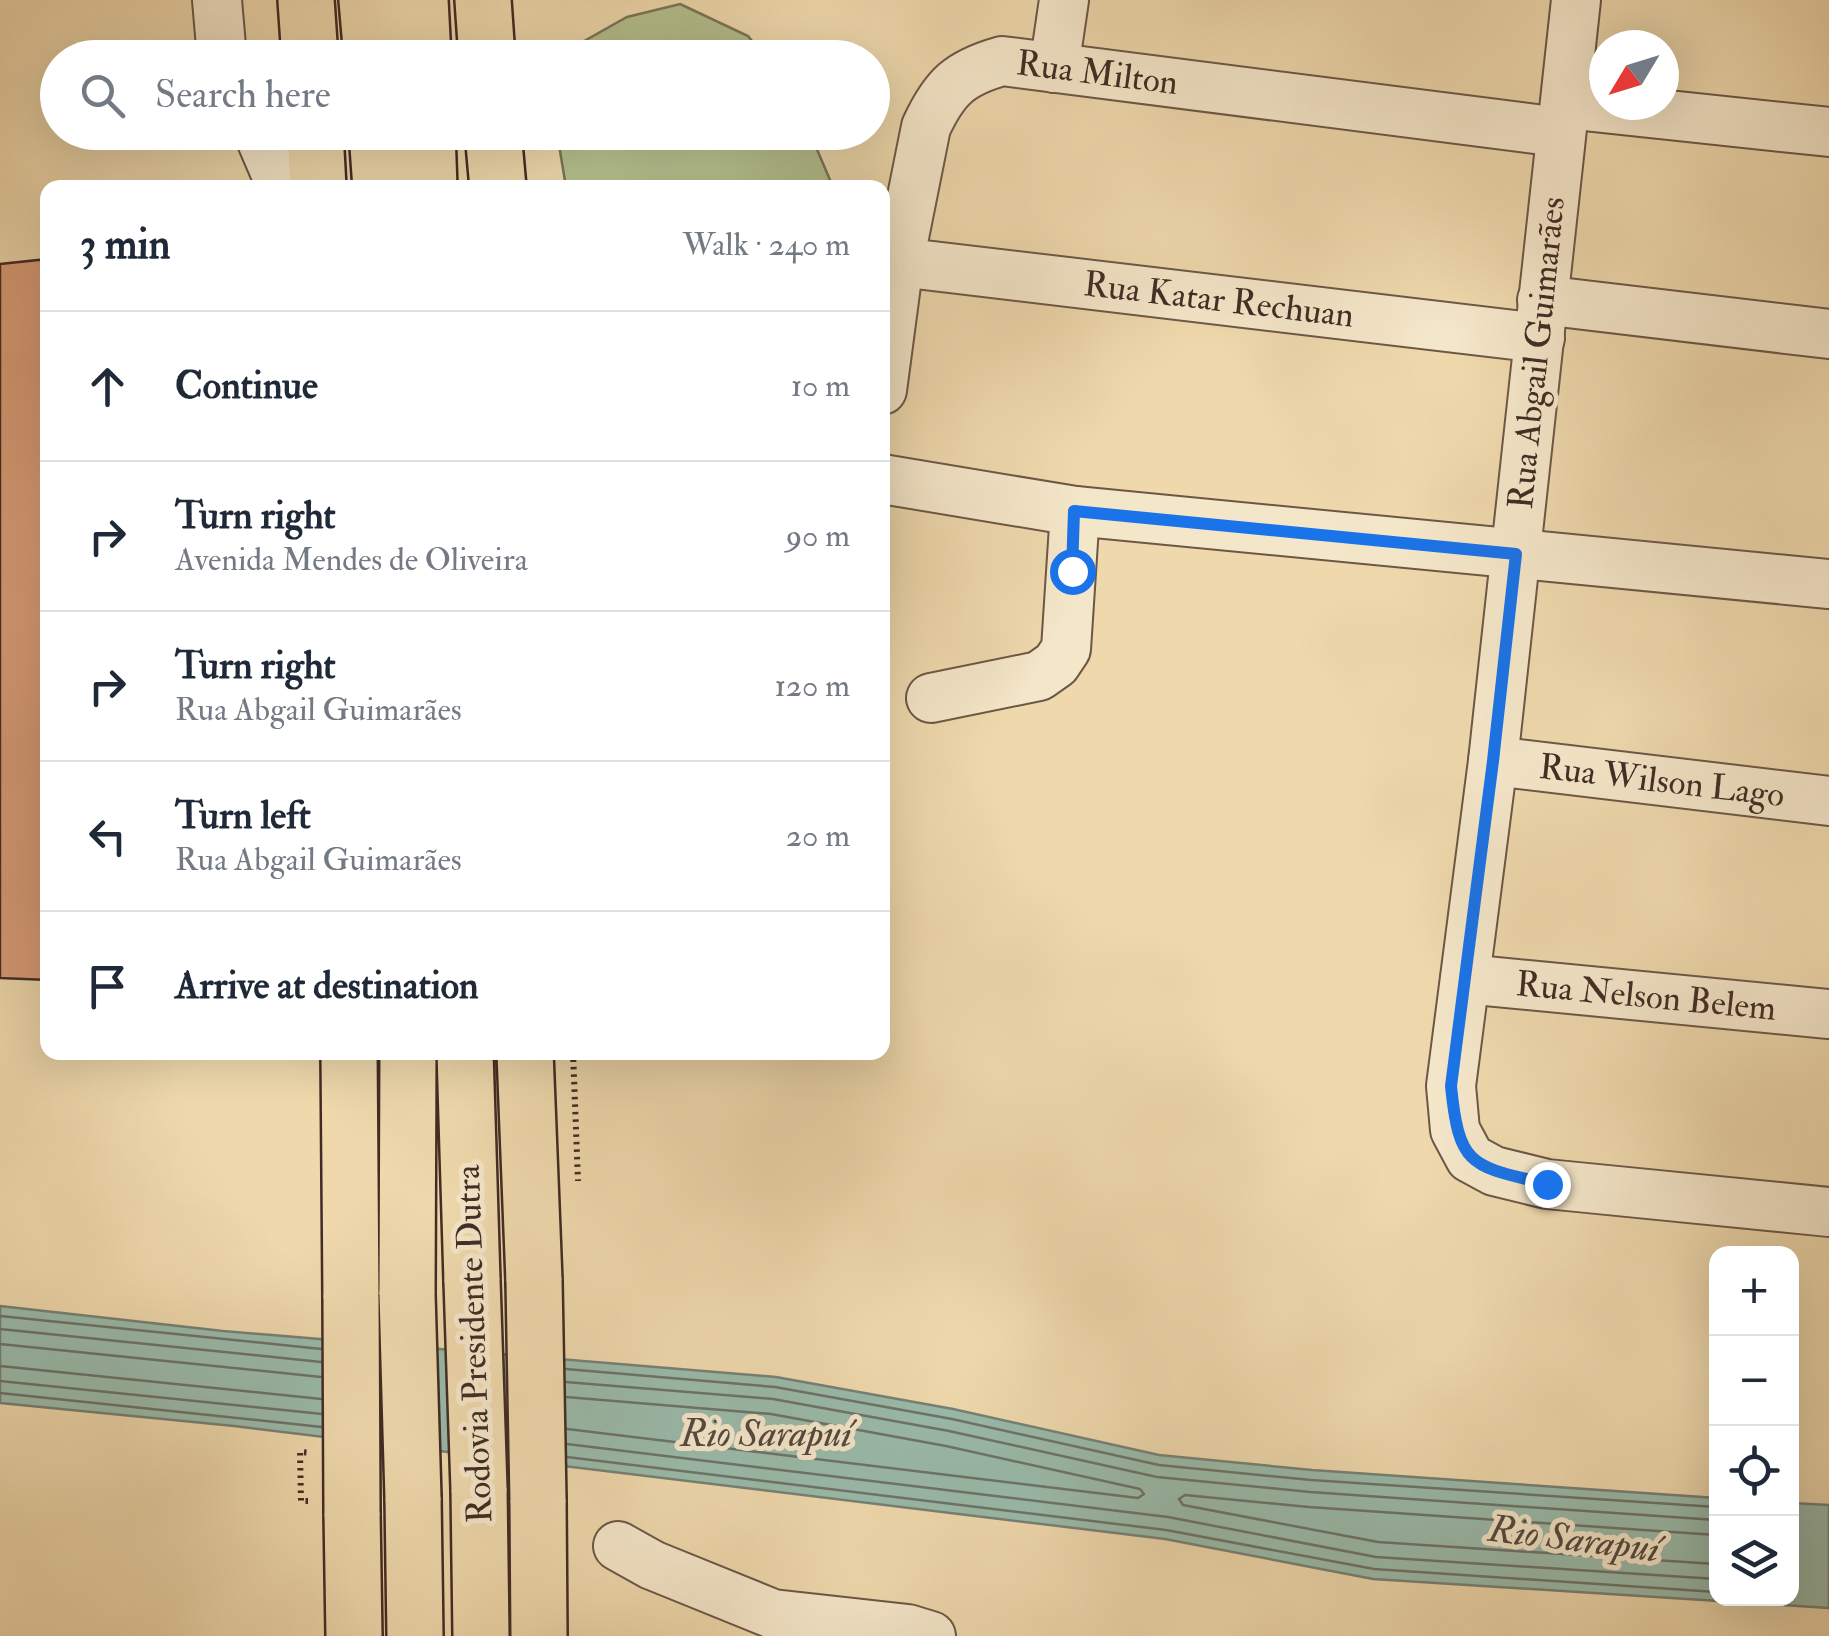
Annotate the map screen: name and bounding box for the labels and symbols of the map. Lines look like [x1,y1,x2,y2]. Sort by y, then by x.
north arrow [1589,30,1679,120]
street label: Rua Milton [1014,41,1181,105]
street label: Rua Abgail Guimarães [1499,195,1575,511]
street label: Rua Katar Rechuan [1081,262,1356,338]
route start [1050,549,1096,595]
street label: Rua Wilson Lago [1537,745,1787,818]
street label: Rua Nelson Belem [1514,962,1778,1031]
route end [1525,1162,1571,1208]
street label: Rodovia Presidente Dutra [446,1163,502,1524]
water label: Rio Sarapuí [679,1410,858,1458]
water label: Rio Sarapuí [1485,1505,1668,1574]

